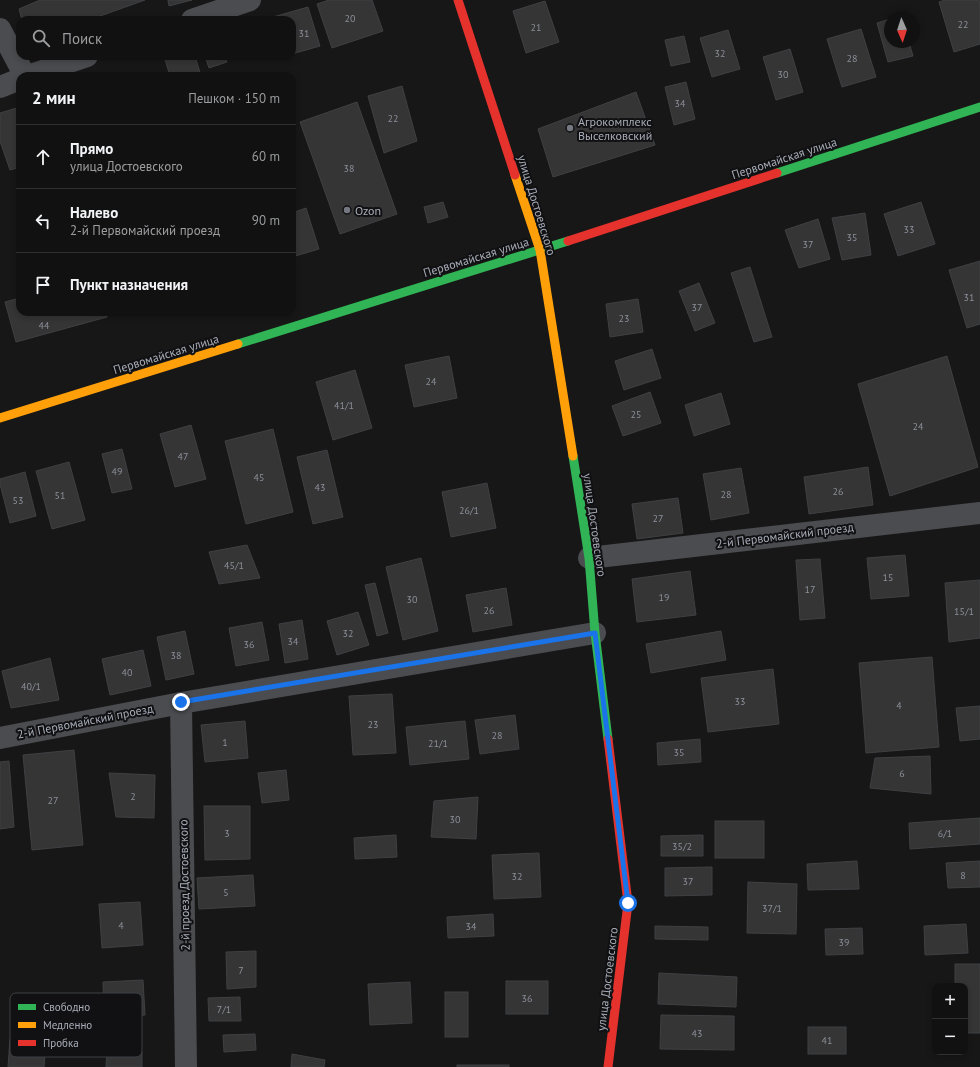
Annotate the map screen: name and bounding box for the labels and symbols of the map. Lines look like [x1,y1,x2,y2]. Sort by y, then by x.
house number: 20 [345,12,356,25]
north arrow [884,12,920,48]
house number: 22 [958,18,968,31]
house number: 21 [531,21,541,34]
house number: 31 [299,27,309,40]
house number: 32 [715,47,725,60]
house number: 28 [847,52,857,65]
house number: 30 [778,68,789,81]
house number: 34 [675,97,686,110]
house number: 22 [388,112,398,125]
place label: Агрокомплекс Выселковский [578,114,652,143]
marker: Агрокомплекс Выселковский [565,123,575,133]
street label: Первомайская улица [730,134,839,182]
street label: улица Достоевского [515,153,559,257]
house number: 38 [344,162,354,175]
place label: Ozon [355,203,381,218]
marker: Ozon [342,205,352,215]
house number: 33 [904,223,914,236]
house number: 35 [847,231,857,244]
street label: Первомайская улица [421,234,531,280]
house number: 37 [803,238,813,251]
house number: 31 [964,291,974,304]
house number: 37 [692,301,702,314]
house number: 23 [619,312,629,325]
house number: 44 [39,319,50,332]
street label: Первомайская улица [111,331,221,377]
house number: 24 [426,375,437,388]
house number: 41/1 [334,399,354,412]
house number: 25 [631,408,641,421]
house number: 24 [913,420,924,433]
house number: 47 [178,450,188,463]
house number: 49 [112,465,122,478]
house number: 45 [254,471,264,484]
street label: улица Достоевского [580,472,610,578]
house number: 43 [315,481,325,494]
house number: 26 [833,485,843,498]
house number: 28 [721,488,731,501]
house number: 51 [55,489,65,502]
house number: 53 [13,494,23,507]
house number: 26/1 [459,504,479,517]
house number: 27 [653,512,663,525]
street label: 2-й Первомайский проезд [715,519,855,551]
house number: 45/1 [224,559,244,572]
house number: 15 [883,571,893,584]
house number: 17 [805,583,815,596]
house number: 19 [659,591,669,604]
house number: 30 [407,593,418,606]
house number: 26 [484,604,494,617]
house number: 15/1 [954,605,974,618]
house number: 32 [343,627,353,640]
house number: 34 [288,635,299,648]
house number: 36 [244,638,254,651]
house number: 38 [171,649,181,662]
house number: 40 [122,666,133,679]
house number: 40/1 [21,680,41,693]
route end [172,693,190,711]
house number: 33 [735,695,745,708]
house number: 4 [896,699,902,712]
street label: 2-й Первомайский проезд [16,700,155,742]
house number: 23 [368,718,378,731]
house number: 28 [492,729,502,742]
house number: 1 [222,736,228,749]
house number: 21/1 [428,737,448,750]
house number: 35 [674,746,684,759]
house number: 6 [899,767,905,780]
house number: 2 [130,790,136,803]
house number: 27 [48,794,58,807]
house number: 30 [450,813,461,826]
street label: 2-й проезд Достоевского [175,819,193,951]
house number: 3 [224,827,230,840]
house number: 6/1 [938,827,952,840]
house number: 35/2 [672,840,692,853]
house number: 8 [960,869,966,882]
house number: 32 [512,870,522,883]
house number: 37 [683,875,693,888]
house number: 5 [223,886,229,899]
route start [619,894,637,912]
house number: 37/1 [762,902,782,915]
house number: 4 [118,919,124,932]
house number: 34 [466,920,477,933]
street label: улица Достоевского [593,926,621,1032]
house number: 39 [839,936,849,949]
house number: 7 [238,964,244,977]
house number: 36 [522,992,532,1005]
legend [10,993,142,1057]
text: Свободно [43,1000,90,1014]
house number: 7/1 [217,1003,231,1016]
text: Медленно [43,1018,92,1032]
house number: 43 [692,1027,702,1040]
house number: 41 [822,1034,832,1047]
text: Пробка [43,1036,79,1050]

